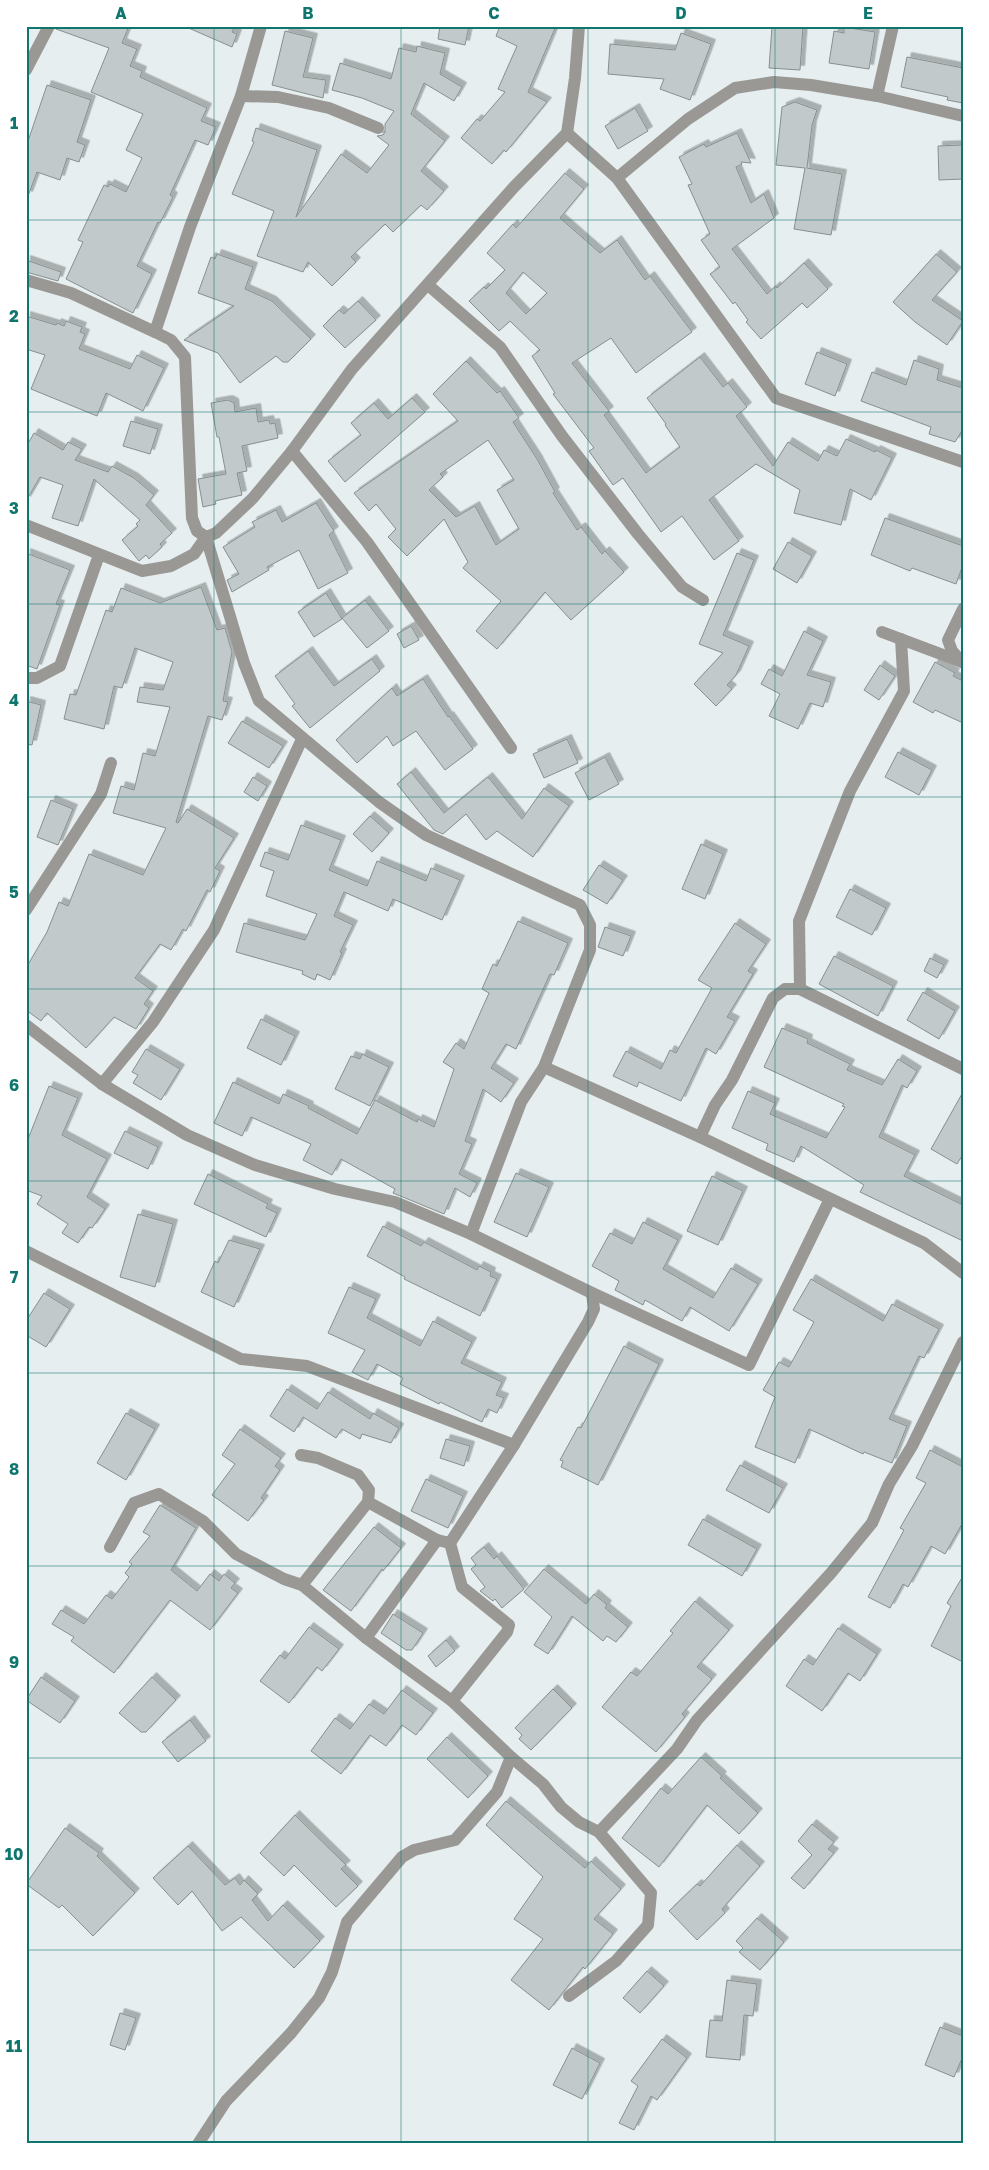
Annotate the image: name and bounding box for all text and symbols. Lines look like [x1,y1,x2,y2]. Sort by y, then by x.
text: A [115,3,127,23]
text: B [302,3,314,23]
text: C [488,3,500,23]
text: D [675,3,687,23]
text: E [863,3,873,23]
text: 1 [10,113,18,133]
text: 2 [9,306,19,326]
text: 3 [9,498,19,518]
text: 4 [9,690,19,710]
text: 5 [9,882,19,902]
text: 6 [9,1075,19,1095]
text: 7 [10,1267,19,1287]
text: 8 [9,1459,19,1479]
text: 9 [9,1652,19,1672]
text: 10 [5,1844,23,1864]
text: 11 [6,2036,22,2056]

